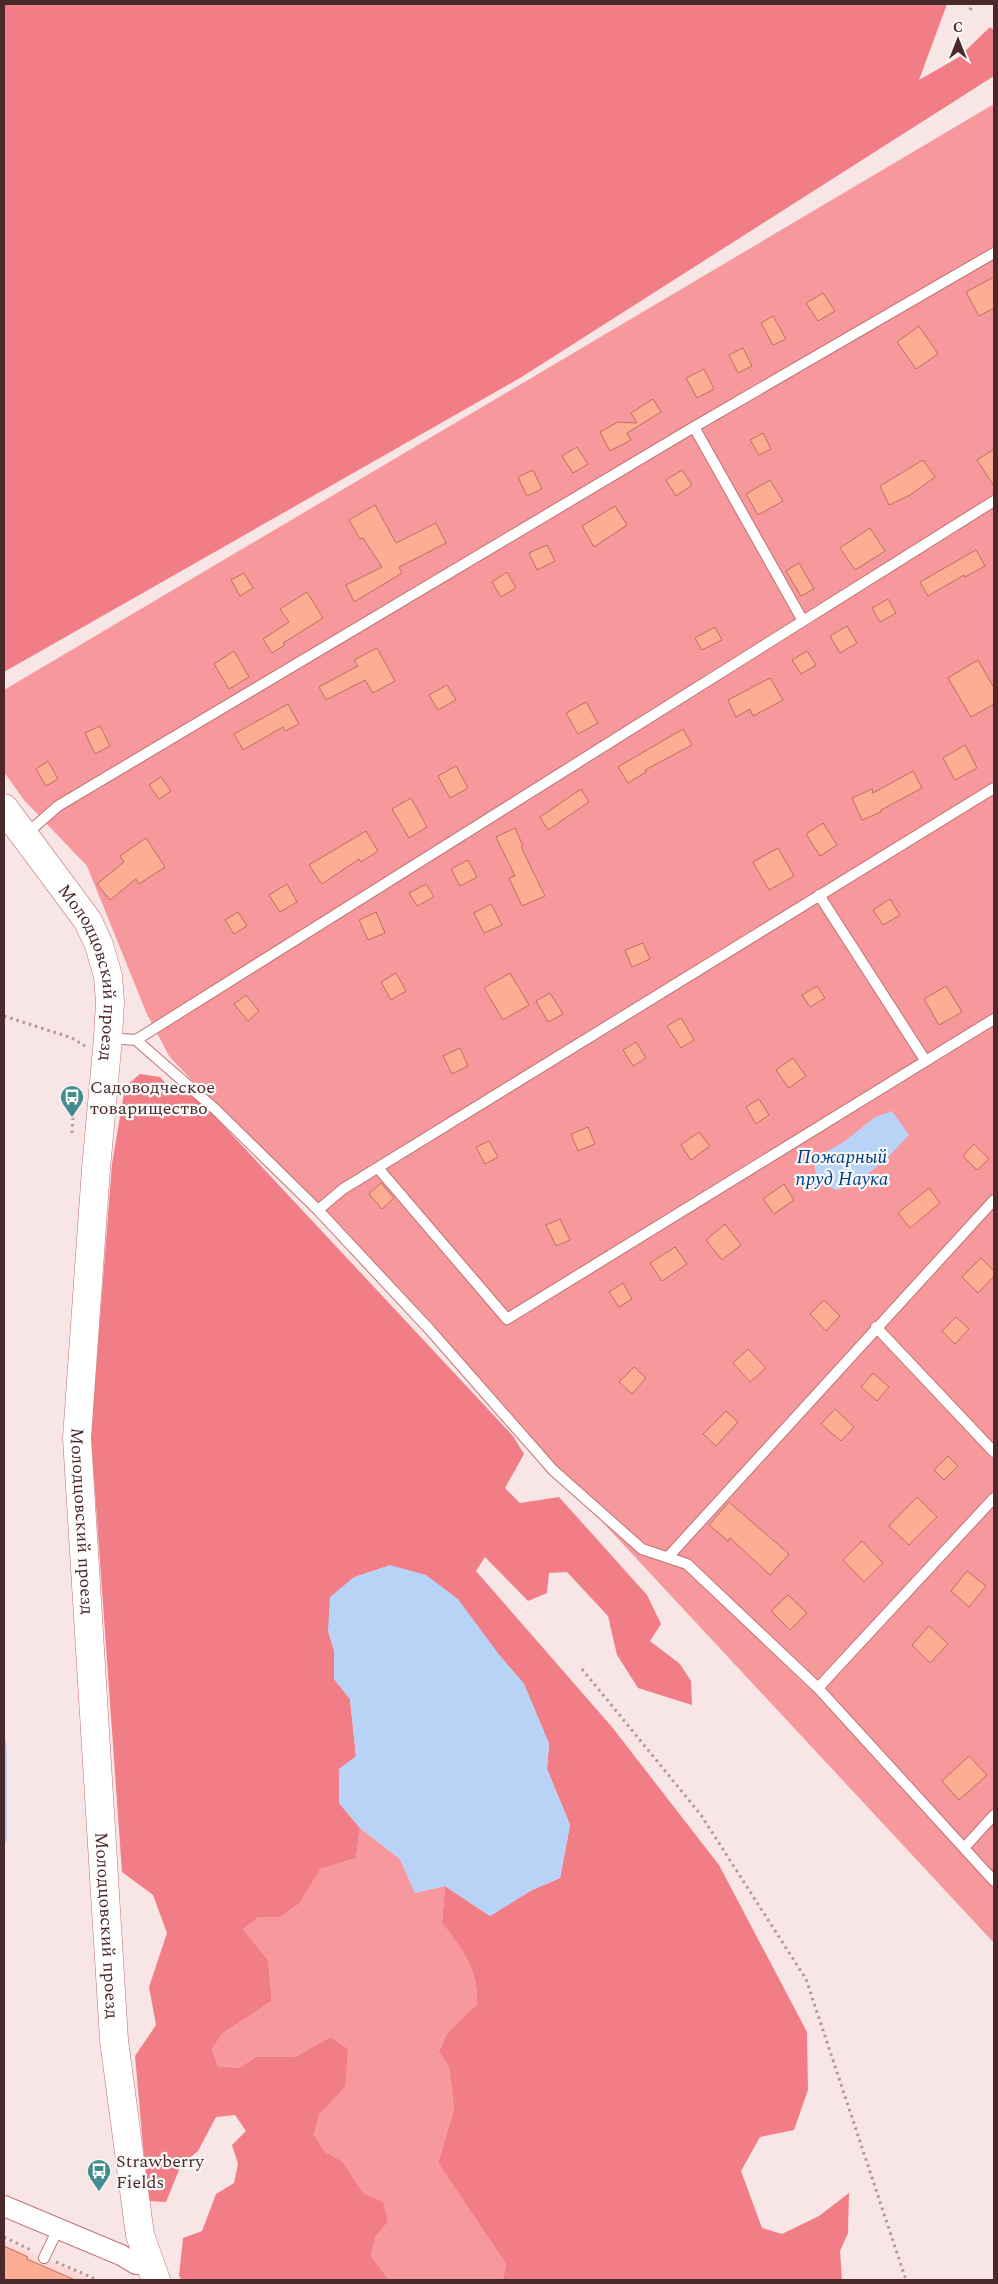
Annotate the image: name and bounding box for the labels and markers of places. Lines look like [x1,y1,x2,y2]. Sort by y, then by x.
place label: Садоводческое товарищество [90,1074,215,1122]
bus stop icon: Садоводческое товарищество [59,1084,85,1118]
place label: Strawberry Fields [116,2148,205,2196]
bus stop icon: Strawberry Fields [86,2158,112,2192]

